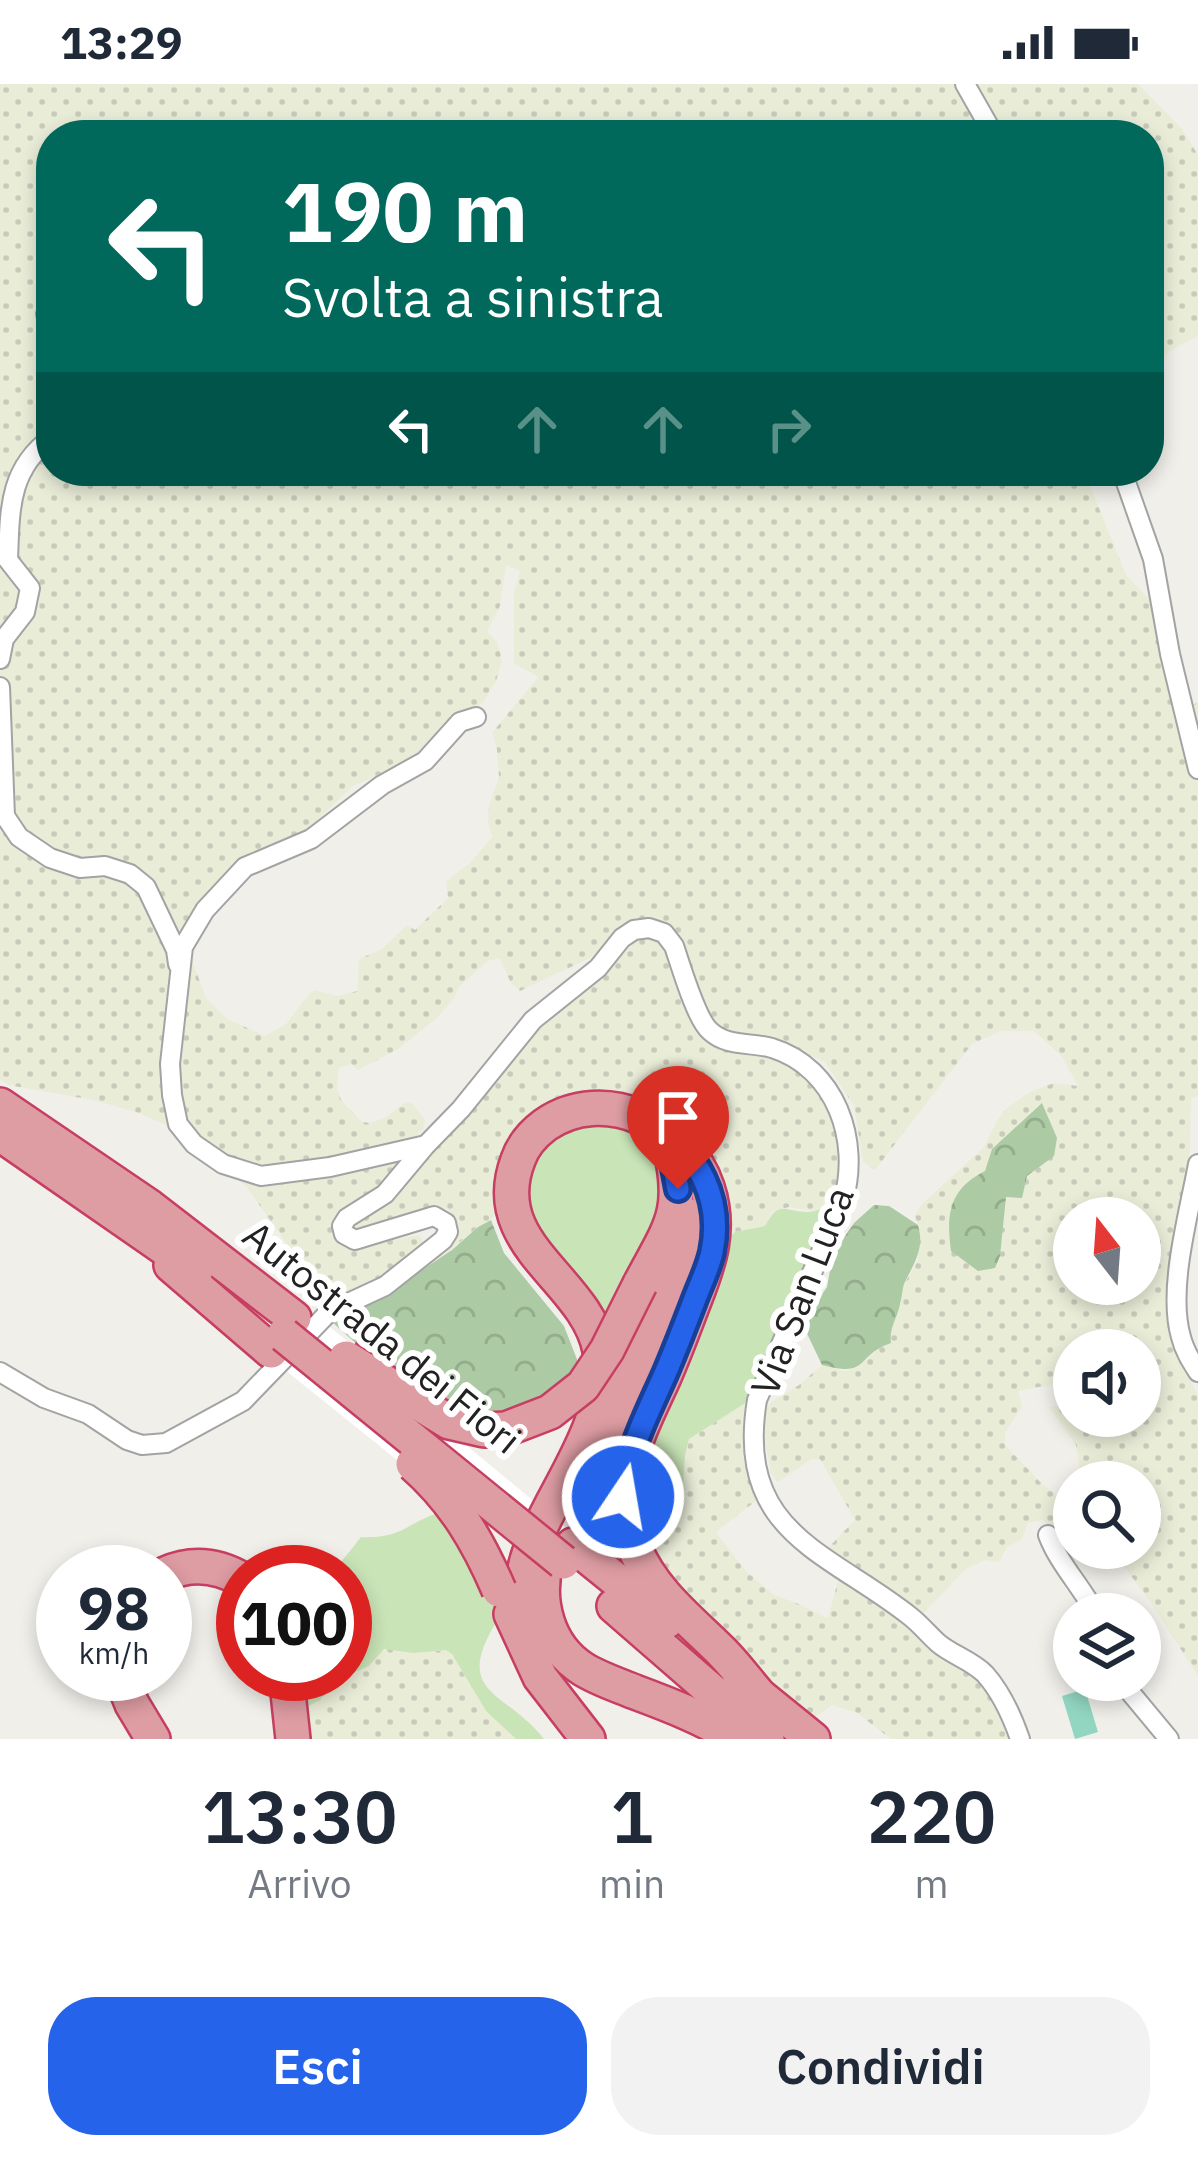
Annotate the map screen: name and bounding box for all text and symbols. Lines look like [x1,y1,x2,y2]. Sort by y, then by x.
text: 13:29 [60,13,183,71]
text: 190 m [282,156,528,265]
icon: left [84,168,240,324]
text: Svolta a sinistra [282,262,664,332]
icon: left [378,396,444,462]
icon: ahead [504,396,570,462]
icon: ahead [630,396,696,462]
icon: right [756,396,822,462]
pin [627,1066,729,1189]
icon: arrive [645,1084,711,1150]
street label: Via San Luca [738,1179,865,1403]
north arrow [1053,1197,1161,1305]
map controls [1053,1197,1161,1701]
street label: Autostrada dei Fiori [233,1209,532,1464]
button: sound [1053,1329,1161,1437]
position arrow [560,1434,686,1560]
button: search [1053,1461,1161,1569]
speed limit sign: 100 [216,1545,372,1701]
text: 98 [78,1568,150,1647]
button: layers [1053,1593,1161,1701]
text: km/h [79,1633,149,1672]
text: 13:30 [202,1769,397,1863]
text: 1 [610,1769,654,1863]
text: 220 [867,1769,996,1863]
text: Arrivo [248,1858,352,1909]
text: min [599,1858,665,1909]
text: m [914,1858,949,1909]
button: Esci [48,1997,587,2135]
button: Condividi [611,1997,1150,2135]

